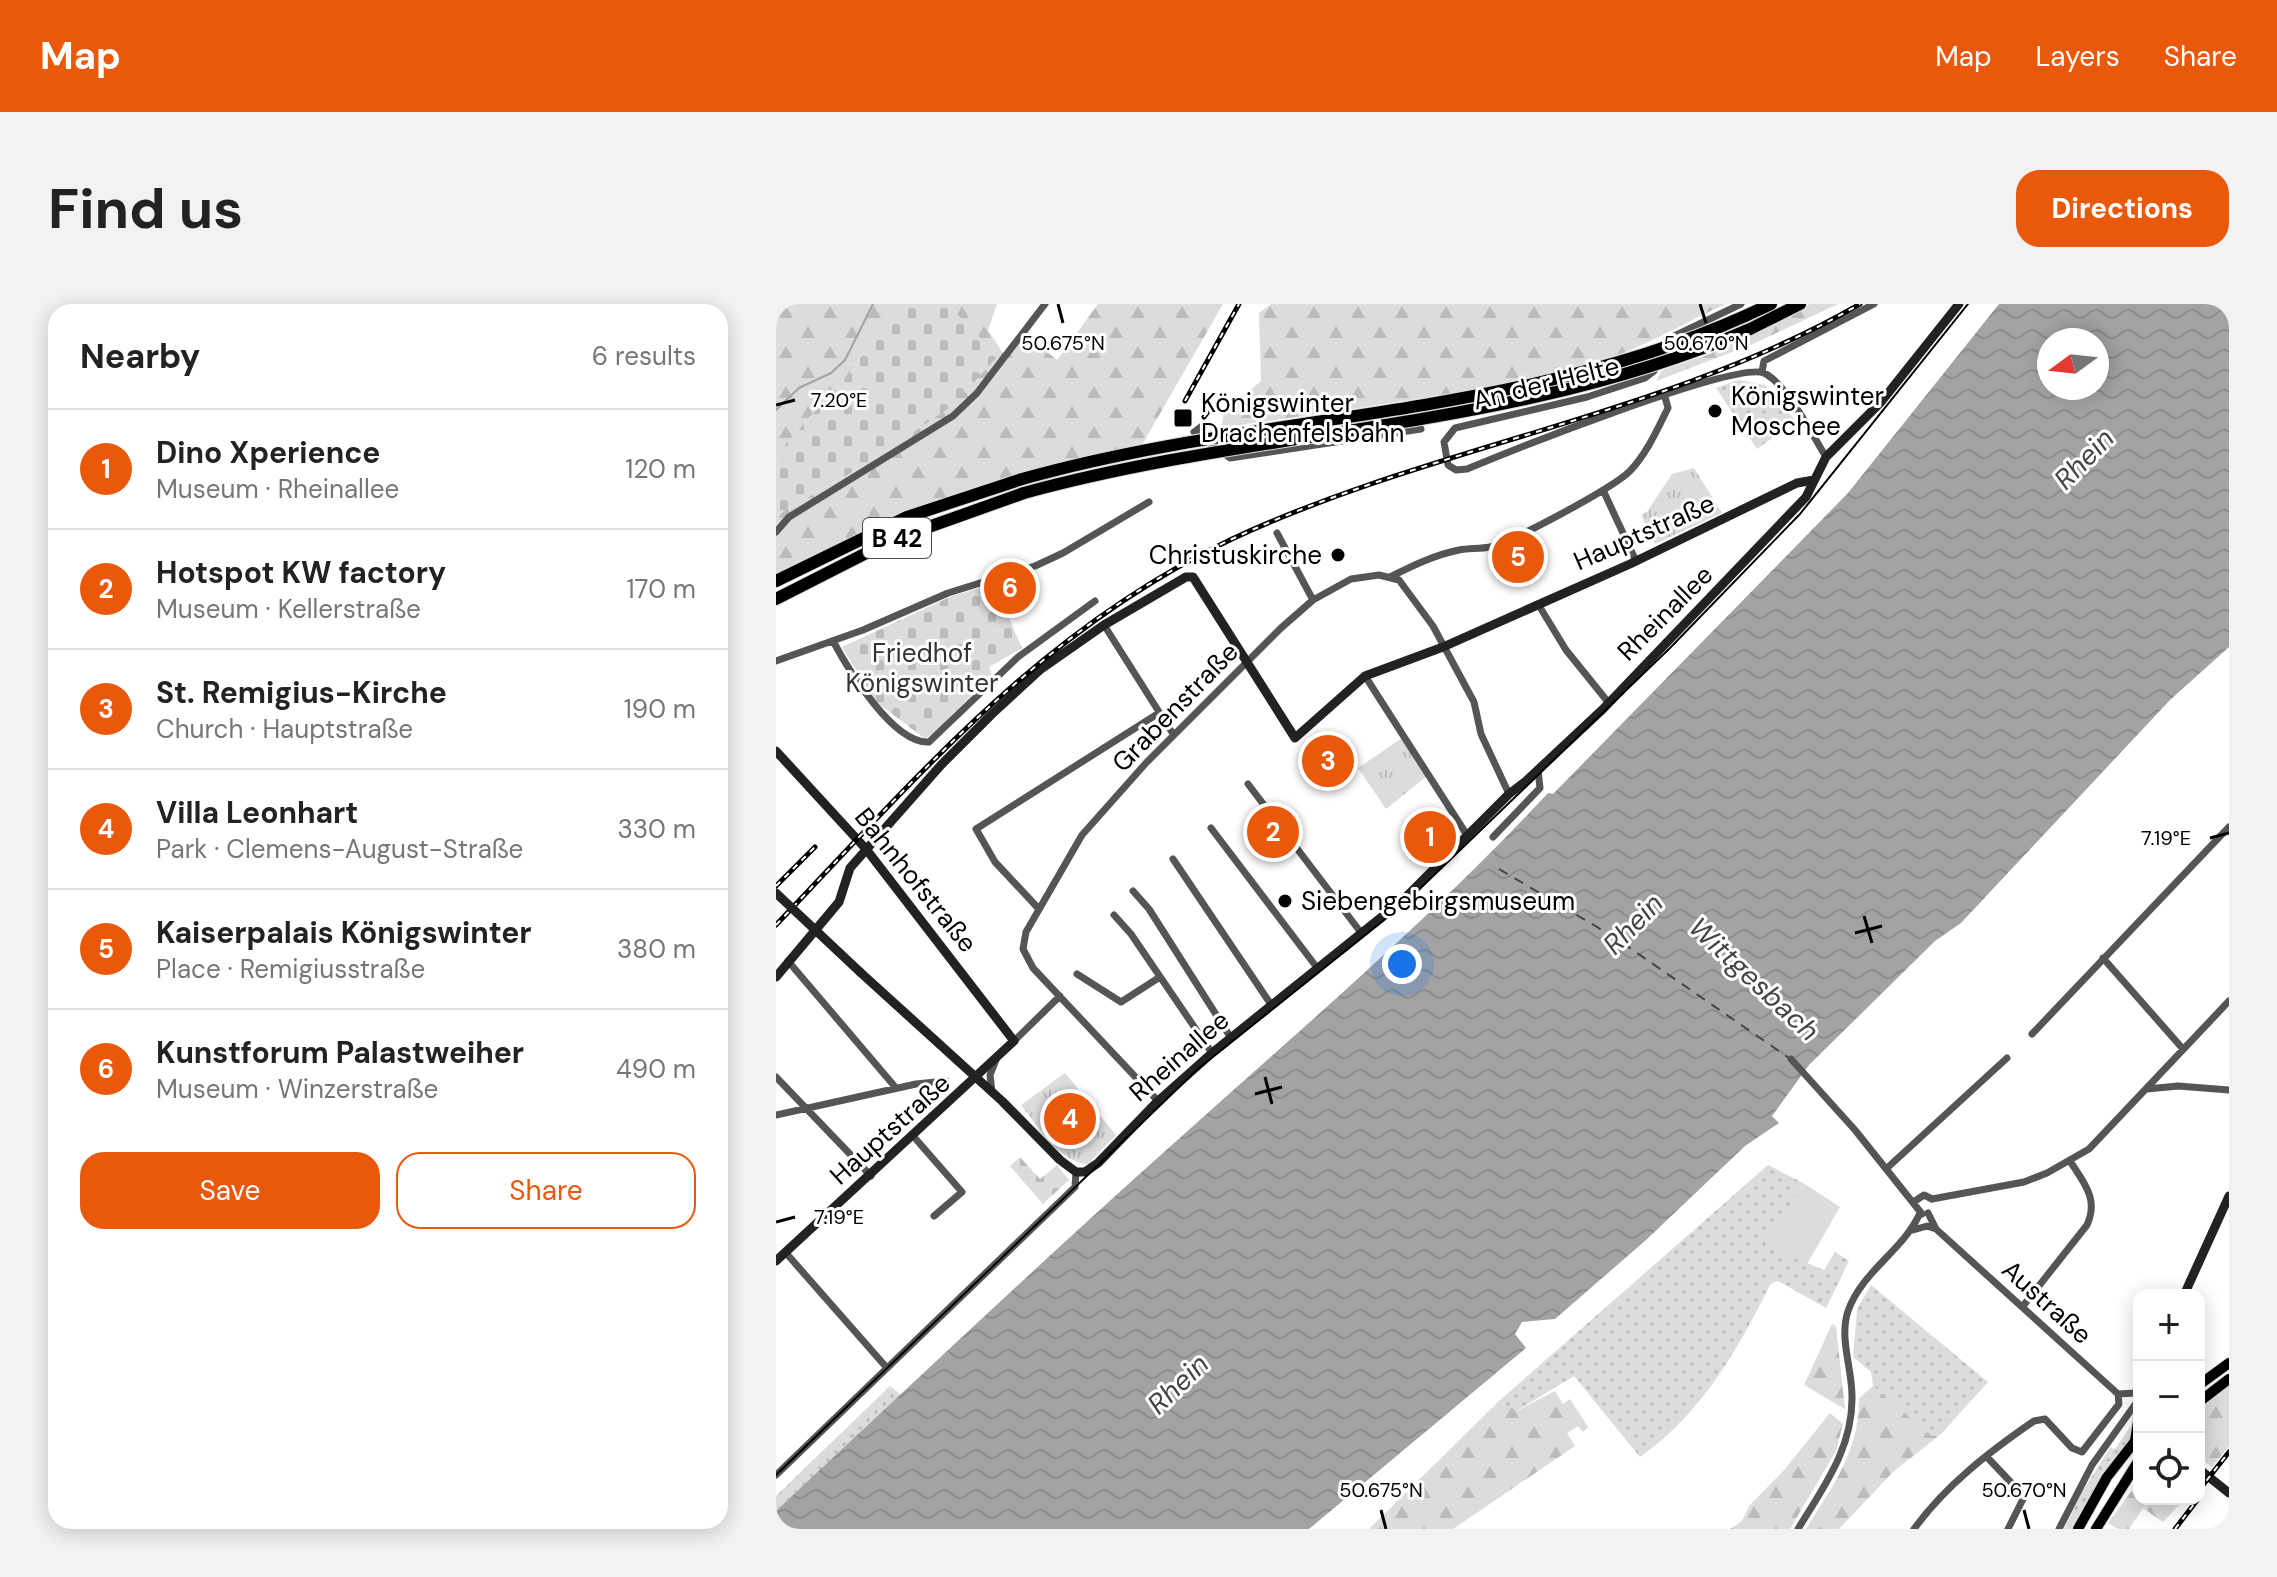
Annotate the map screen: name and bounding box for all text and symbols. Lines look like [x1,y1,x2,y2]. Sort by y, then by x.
text: Map [40,31,121,81]
text: Map [1935,38,1992,75]
text: Layers [2036,38,2120,75]
text: Share [2164,38,2237,75]
button: Directions [2016,170,2229,247]
text: Find us [48,172,243,245]
north arrow [2037,328,2109,400]
text: 50.675°N [1021,330,1105,356]
text: 50.670°N [1663,330,1749,356]
text: Nearby [80,334,200,379]
text: 6 results [592,339,696,373]
street label: An der Helte [1469,348,1623,418]
place label: Königswinter Moschee [1731,379,1884,443]
place label: Königswinter Drachenfelsbahn [1201,386,1404,450]
text: 7.20°E [811,387,867,413]
marker: Königswinter Moschee [1706,402,1724,420]
marker: Königswinter Drachenfelsbahn [1172,407,1194,429]
water label: Rhein [2046,420,2122,498]
text: Dino Xperience [156,433,380,472]
text: 1 [101,452,111,486]
text: 120 m [625,452,696,486]
text: Museum · Rheinallee [156,472,399,506]
street label: Hauptstraße [1568,486,1720,578]
road number: B 42 [863,518,931,558]
pin: 5 [1492,527,1544,587]
place label: Christuskirche [1149,538,1322,572]
marker: Christuskirche [1329,546,1347,564]
text: Hotspot KW factory [156,553,446,592]
pin: 6 [984,558,1036,618]
street label: Rheinallee [1610,558,1720,668]
text: 2 [98,572,114,606]
text: 170 m [627,572,696,606]
text: Museum · Kellerstraße [156,592,421,626]
street label: Grabenstraße [1105,635,1245,779]
park label: Friedhof Königswinter [845,636,999,700]
text: St. Remigius-Kirche [156,673,447,712]
text: 3 [98,692,114,726]
text: 190 m [624,692,696,726]
text: Church · Hauptstraße [156,712,413,746]
pin: 3 [1302,731,1354,791]
text: Villa Leonhart [156,793,358,832]
street label: Bahnhofstraße [847,801,985,959]
pin: 2 [1247,802,1299,862]
pin: 1 [1404,807,1456,867]
text: 4 [98,812,114,846]
text: 330 m [617,812,696,846]
text: 7.19°E [2141,825,2191,851]
text: Park · Clemens-August-Straße [156,832,523,866]
place label: Siebengebirgsmuseum [1301,884,1575,918]
water label: Rhein [1595,885,1671,963]
marker: Siebengebirgsmuseum [1276,892,1294,910]
water label: Wittgesbach [1681,909,1827,1049]
text: Kaiserpalais Königswinter [156,913,532,952]
text: 5 [98,932,114,966]
text: 380 m [617,932,696,966]
your location [1382,944,1422,984]
text: Place · Remigiusstraße [156,952,425,986]
street label: Rheinallee [1122,1003,1236,1109]
text: Kunstforum Palastweiher [156,1033,524,1072]
text: 6 [98,1052,114,1086]
text: 490 m [616,1052,696,1086]
street label: Hauptstraße [823,1066,957,1192]
text: Museum · Winzerstraße [156,1072,438,1106]
pin: 4 [1044,1089,1096,1149]
button: Save [80,1152,380,1229]
button: Share [396,1152,696,1229]
text: 7.19°E [814,1204,864,1230]
street label: Austraße [1995,1253,2099,1351]
map controls [2133,1289,2205,1505]
button: + [2133,1289,2205,1361]
water label: Rhein [1139,1346,1217,1422]
button: − [2133,1361,2205,1433]
button: locate [2133,1433,2205,1505]
text: 50.675°N [1339,1477,1423,1503]
text: 50.670°N [1981,1477,2067,1503]

